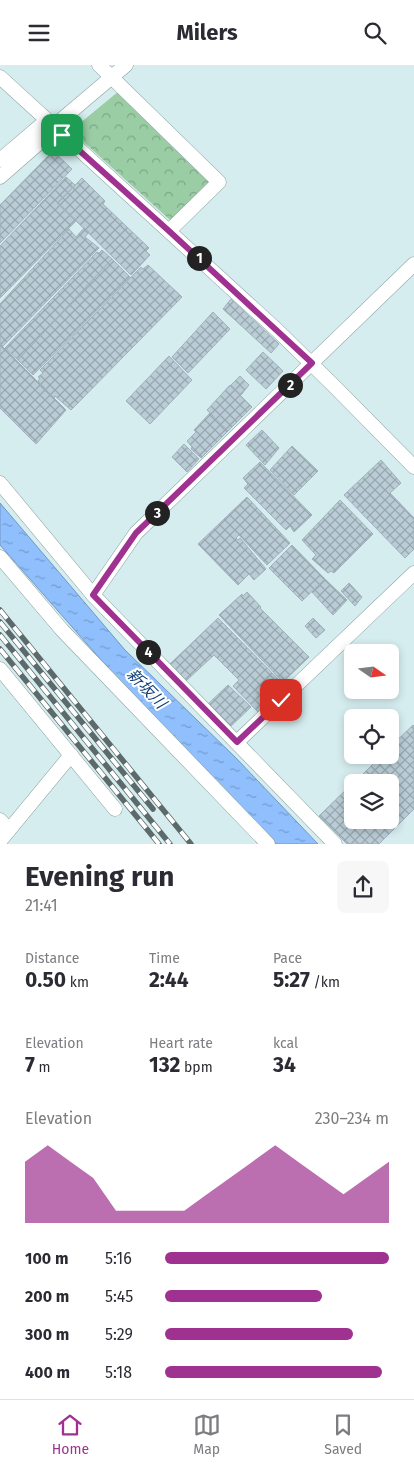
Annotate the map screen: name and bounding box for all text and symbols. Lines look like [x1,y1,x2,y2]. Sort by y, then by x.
icon: menu [25,19,53,47]
text: Milers [176,19,238,46]
icon: search [361,19,389,47]
pin [41,114,83,156]
icon: arrive [48,121,76,149]
pin: 1 [186,245,212,271]
text: 1 [196,250,203,267]
pin: 2 [278,373,302,397]
text: 2 [287,377,294,394]
pin: 3 [144,501,170,525]
text: 3 [154,505,161,522]
pin: 4 [136,639,160,665]
text: 4 [145,644,152,661]
north arrow [344,644,399,699]
map controls [344,644,399,829]
water label: 新坂川 [123,664,172,714]
pin [260,679,302,721]
icon: check [267,686,295,714]
button: locate [344,709,399,764]
button: layers [344,774,399,829]
text: Evening run [25,860,174,893]
button: share [337,861,389,913]
text: 21:41 [25,896,58,915]
text: Distance [25,950,79,967]
text: Time [149,950,180,967]
text: Pace [273,950,302,967]
text: 0.50 [25,967,66,993]
text: 2:44 [149,967,189,993]
text: 5:27 [273,967,310,993]
text: km [66,974,89,991]
text: /km [310,974,340,991]
text: Elevation [25,1035,84,1052]
text: Heart rate [149,1035,213,1052]
text: kcal [273,1035,298,1052]
text: 7 [25,1052,35,1078]
text: 132 [149,1052,180,1078]
text: 34 [273,1052,296,1078]
text: m [35,1059,51,1076]
text: bpm [180,1059,213,1076]
text: Elevation [25,1109,92,1128]
text: 230–234 m [315,1109,389,1128]
text: 100 m [25,1249,68,1268]
text: 5:16 [105,1249,132,1268]
text: 200 m [25,1287,69,1306]
text: 5:45 [105,1287,133,1306]
text: 300 m [25,1325,69,1344]
text: 5:29 [105,1325,133,1344]
text: 400 m [25,1363,70,1382]
text: 5:18 [105,1363,132,1382]
tab: Home [52,1411,89,1458]
tab: Map [193,1411,221,1458]
tab: Saved [324,1411,362,1458]

